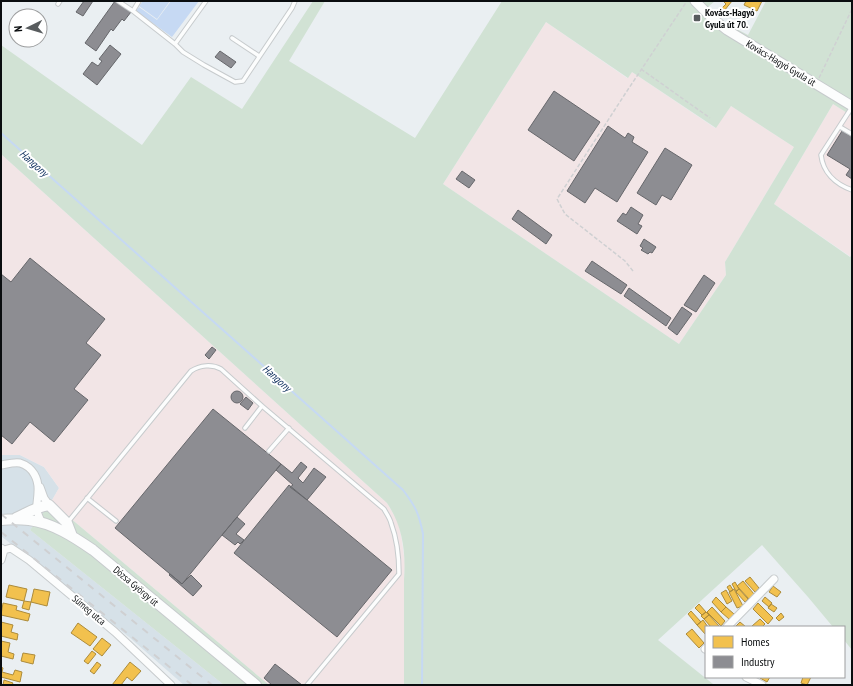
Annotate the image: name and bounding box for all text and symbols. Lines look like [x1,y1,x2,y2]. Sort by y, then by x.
place label: Kovács-Hagyó Gyula út 70. [705,6,755,31]
north arrow [8,8,48,48]
marker: Kovács-Hagyó Gyula út 70. [692,13,702,23]
text: N [11,25,25,32]
street label: Kovács-Hagyó Gyula út [744,37,818,89]
water label: Hangony [17,147,53,181]
water label: Hangony [260,362,296,396]
street label: Dózsa György út [111,563,162,609]
street label: Sümeg utca [69,592,109,628]
legend [705,626,845,678]
text: Homes [741,634,769,649]
text: Industry [741,654,775,669]

